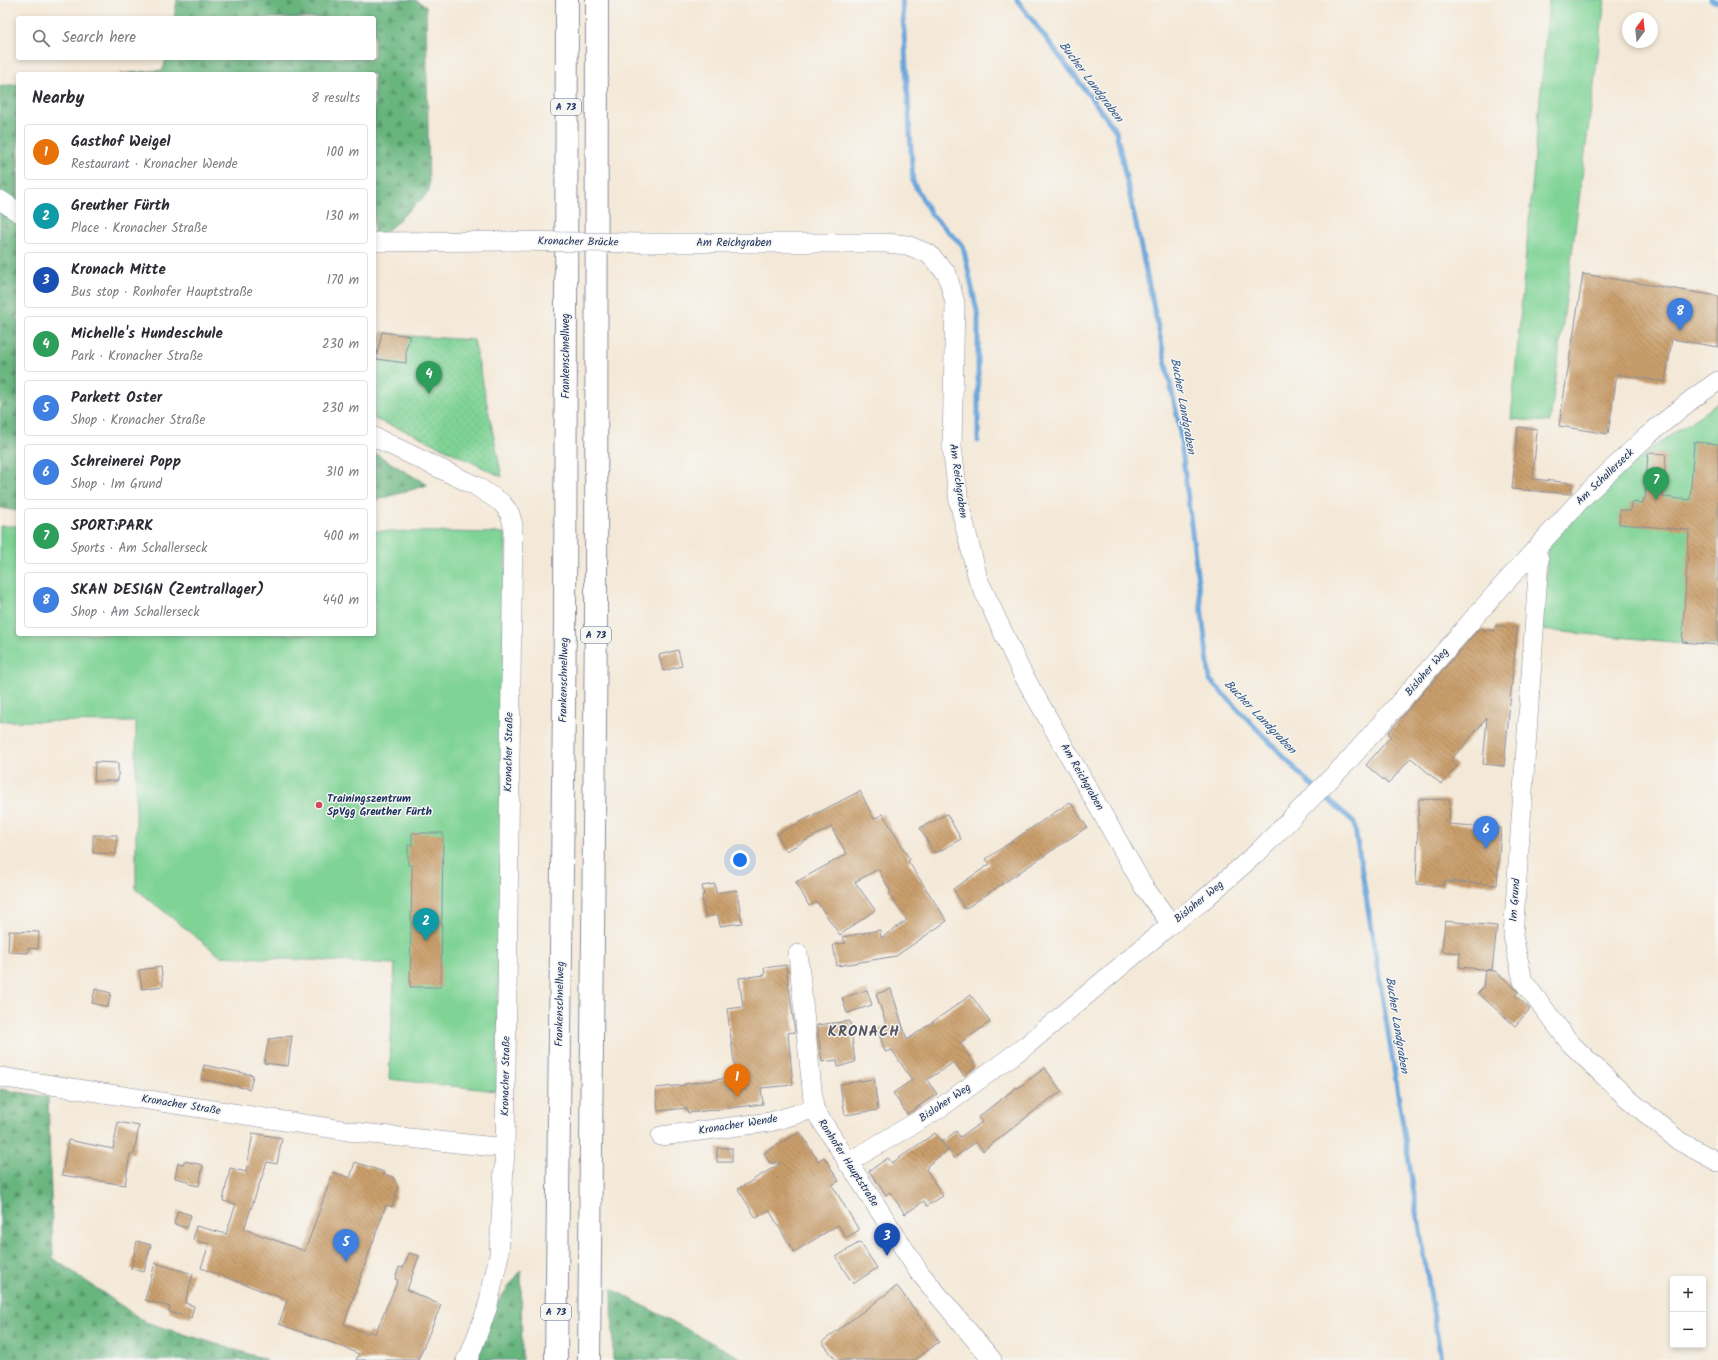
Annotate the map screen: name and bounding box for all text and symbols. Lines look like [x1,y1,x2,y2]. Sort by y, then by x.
north arrow [1622,12,1658,48]
search box [16,16,376,60]
text: Search here [62,26,136,50]
icon: search [30,27,52,49]
water label: Bucher Landgraben [1054,37,1129,128]
text: Nearby [32,85,84,112]
text: 8 results [311,88,360,109]
road number: A 73 [551,99,581,115]
text: Gasthof Weigel [71,130,170,154]
text: 1 [44,142,48,163]
text: 100 m [326,142,359,163]
text: Restaurant · Kronacher Wende [71,154,238,175]
text: Greuther Fürth [71,194,170,218]
text: 2 [42,206,50,227]
text: 130 m [325,206,359,227]
text: Place · Kronacher Straße [71,218,207,239]
street label: Kronacher Brücke [537,232,619,252]
street label: Am Reichgraben [696,234,772,252]
text: Kronach Mitte [71,258,166,282]
text: 3 [42,270,50,291]
text: 170 m [327,270,359,291]
text: Bus stop · Ronhofer Hauptstraße [71,282,253,303]
pin: 8 [1667,298,1693,331]
street label: Frankenschnellweg [557,313,575,399]
text: Michelle's Hundeschule [71,322,223,346]
text: 4 [42,334,50,355]
text: 230 m [322,334,359,355]
text: Park · Kronacher Straße [71,346,203,367]
water label: Bucher Landgraben [1165,356,1201,457]
pin: 4 [416,361,442,394]
text: Parkett Oster [71,386,162,410]
text: 5 [43,398,49,419]
text: 230 m [322,398,359,419]
text: Shop · Kronacher Straße [71,410,205,431]
street label: Am Reichgraben [944,442,972,520]
street label: Am Schallerseck [1572,444,1639,510]
text: Schreinerei Popp [71,450,181,474]
text: 6 [42,462,50,483]
text: 310 m [325,462,359,483]
pin: 7 [1643,467,1669,500]
text: Shop · Im Grund [71,474,162,495]
text: SPORT:PARK [71,514,153,538]
text: 7 [43,526,49,547]
text: 400 m [323,526,359,547]
text: Sports · Am Schallerseck [71,538,207,559]
text: SKAN DESIGN (Zentrallager) [71,578,264,602]
text: 8 [42,590,50,611]
text: 440 m [323,590,359,611]
text: Shop · Am Schallerseck [71,602,200,623]
road number: A 73 [581,627,611,643]
street label: Frankenschnellweg [554,637,574,723]
street label: Bisloher Weg [1401,644,1453,700]
water label: Bucher Landgraben [1219,675,1302,760]
street label: Kronacher Straße [499,712,519,792]
street label: Am Reichgraben [1055,740,1109,814]
place label: Trainingszentrum SpVgg Greuther Fürth [327,790,432,821]
marker: Trainingszentrum SpVgg Greuther Fürth [314,800,324,810]
pin: 6 [1473,816,1499,849]
your location [730,850,750,870]
street label: Bisloher Weg [1170,876,1228,928]
street label: Im Grund [1505,877,1526,922]
pin: 2 [413,908,439,941]
street label: Frankenschnellweg [550,961,570,1047]
water label: Bucher Landgraben [1380,975,1414,1076]
district label: KRONACH [828,1020,900,1044]
street label: Kronacher Straße [496,1036,516,1116]
pin: 1 [724,1064,750,1097]
street label: Bisloher Weg [915,1079,975,1127]
street label: Kronacher Straße [140,1090,222,1120]
street label: Kronacher Wende [697,1110,779,1140]
street label: Ronhofer Hauptstraße [813,1115,883,1211]
pin: 3 [874,1223,900,1256]
pin: 5 [333,1229,359,1262]
map controls [1670,1276,1706,1348]
button: + [1670,1276,1706,1312]
road number: A 73 [541,1304,571,1320]
button: − [1670,1312,1706,1348]

